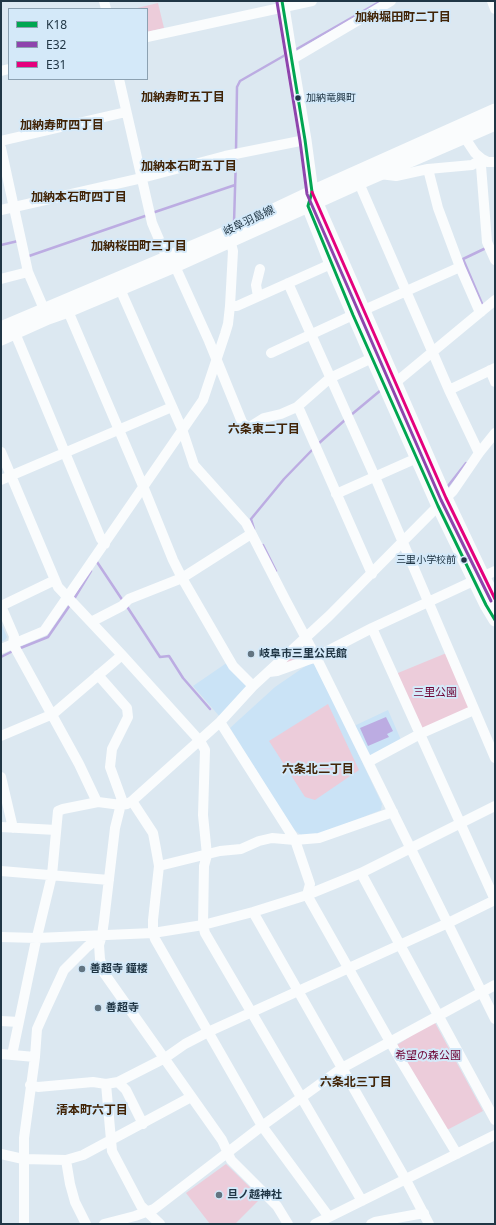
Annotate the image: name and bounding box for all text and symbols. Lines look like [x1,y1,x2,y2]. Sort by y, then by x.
legend [8,8,148,80]
district label: 加納堀田町二丁目 [355,11,451,25]
text: K18 [46,16,67,33]
text: E32 [46,36,66,53]
text: E31 [46,56,66,73]
district label: 加納寿町五丁目 [141,91,225,105]
place label: 加納竜興町 [306,92,356,104]
marker: 加納竜興町 [293,93,303,103]
district label: 加納寿町四丁目 [20,119,104,133]
district label: 加納本石町五丁目 [141,160,237,174]
district label: 加納本石町四丁目 [31,191,127,205]
street label: 岐阜羽島線 [221,203,277,239]
district label: 加納桜田町三丁目 [91,240,187,254]
district label: 六条東二丁目 [228,423,300,437]
place label: 三里小学校前 [396,554,456,566]
marker: 三里小学校前 [459,555,469,565]
place label: 岐阜市三里公民館 [259,647,347,661]
marker: 岐阜市三里公民館 [246,649,256,659]
park label: 三里公園 [413,686,457,700]
district label: 六条北二丁目 [282,763,354,777]
place label: 善超寺 鐘楼 [90,962,148,976]
marker: 善超寺 鐘楼 [77,964,87,974]
place label: 善超寺 [106,1001,139,1015]
marker: 善超寺 [93,1003,103,1013]
park label: 希望の森公園 [395,1049,461,1063]
district label: 六条北三丁目 [320,1076,392,1090]
district label: 清本町六丁目 [56,1104,128,1118]
place label: 旦ノ越神社 [227,1188,282,1202]
marker: 旦ノ越神社 [214,1190,224,1200]

